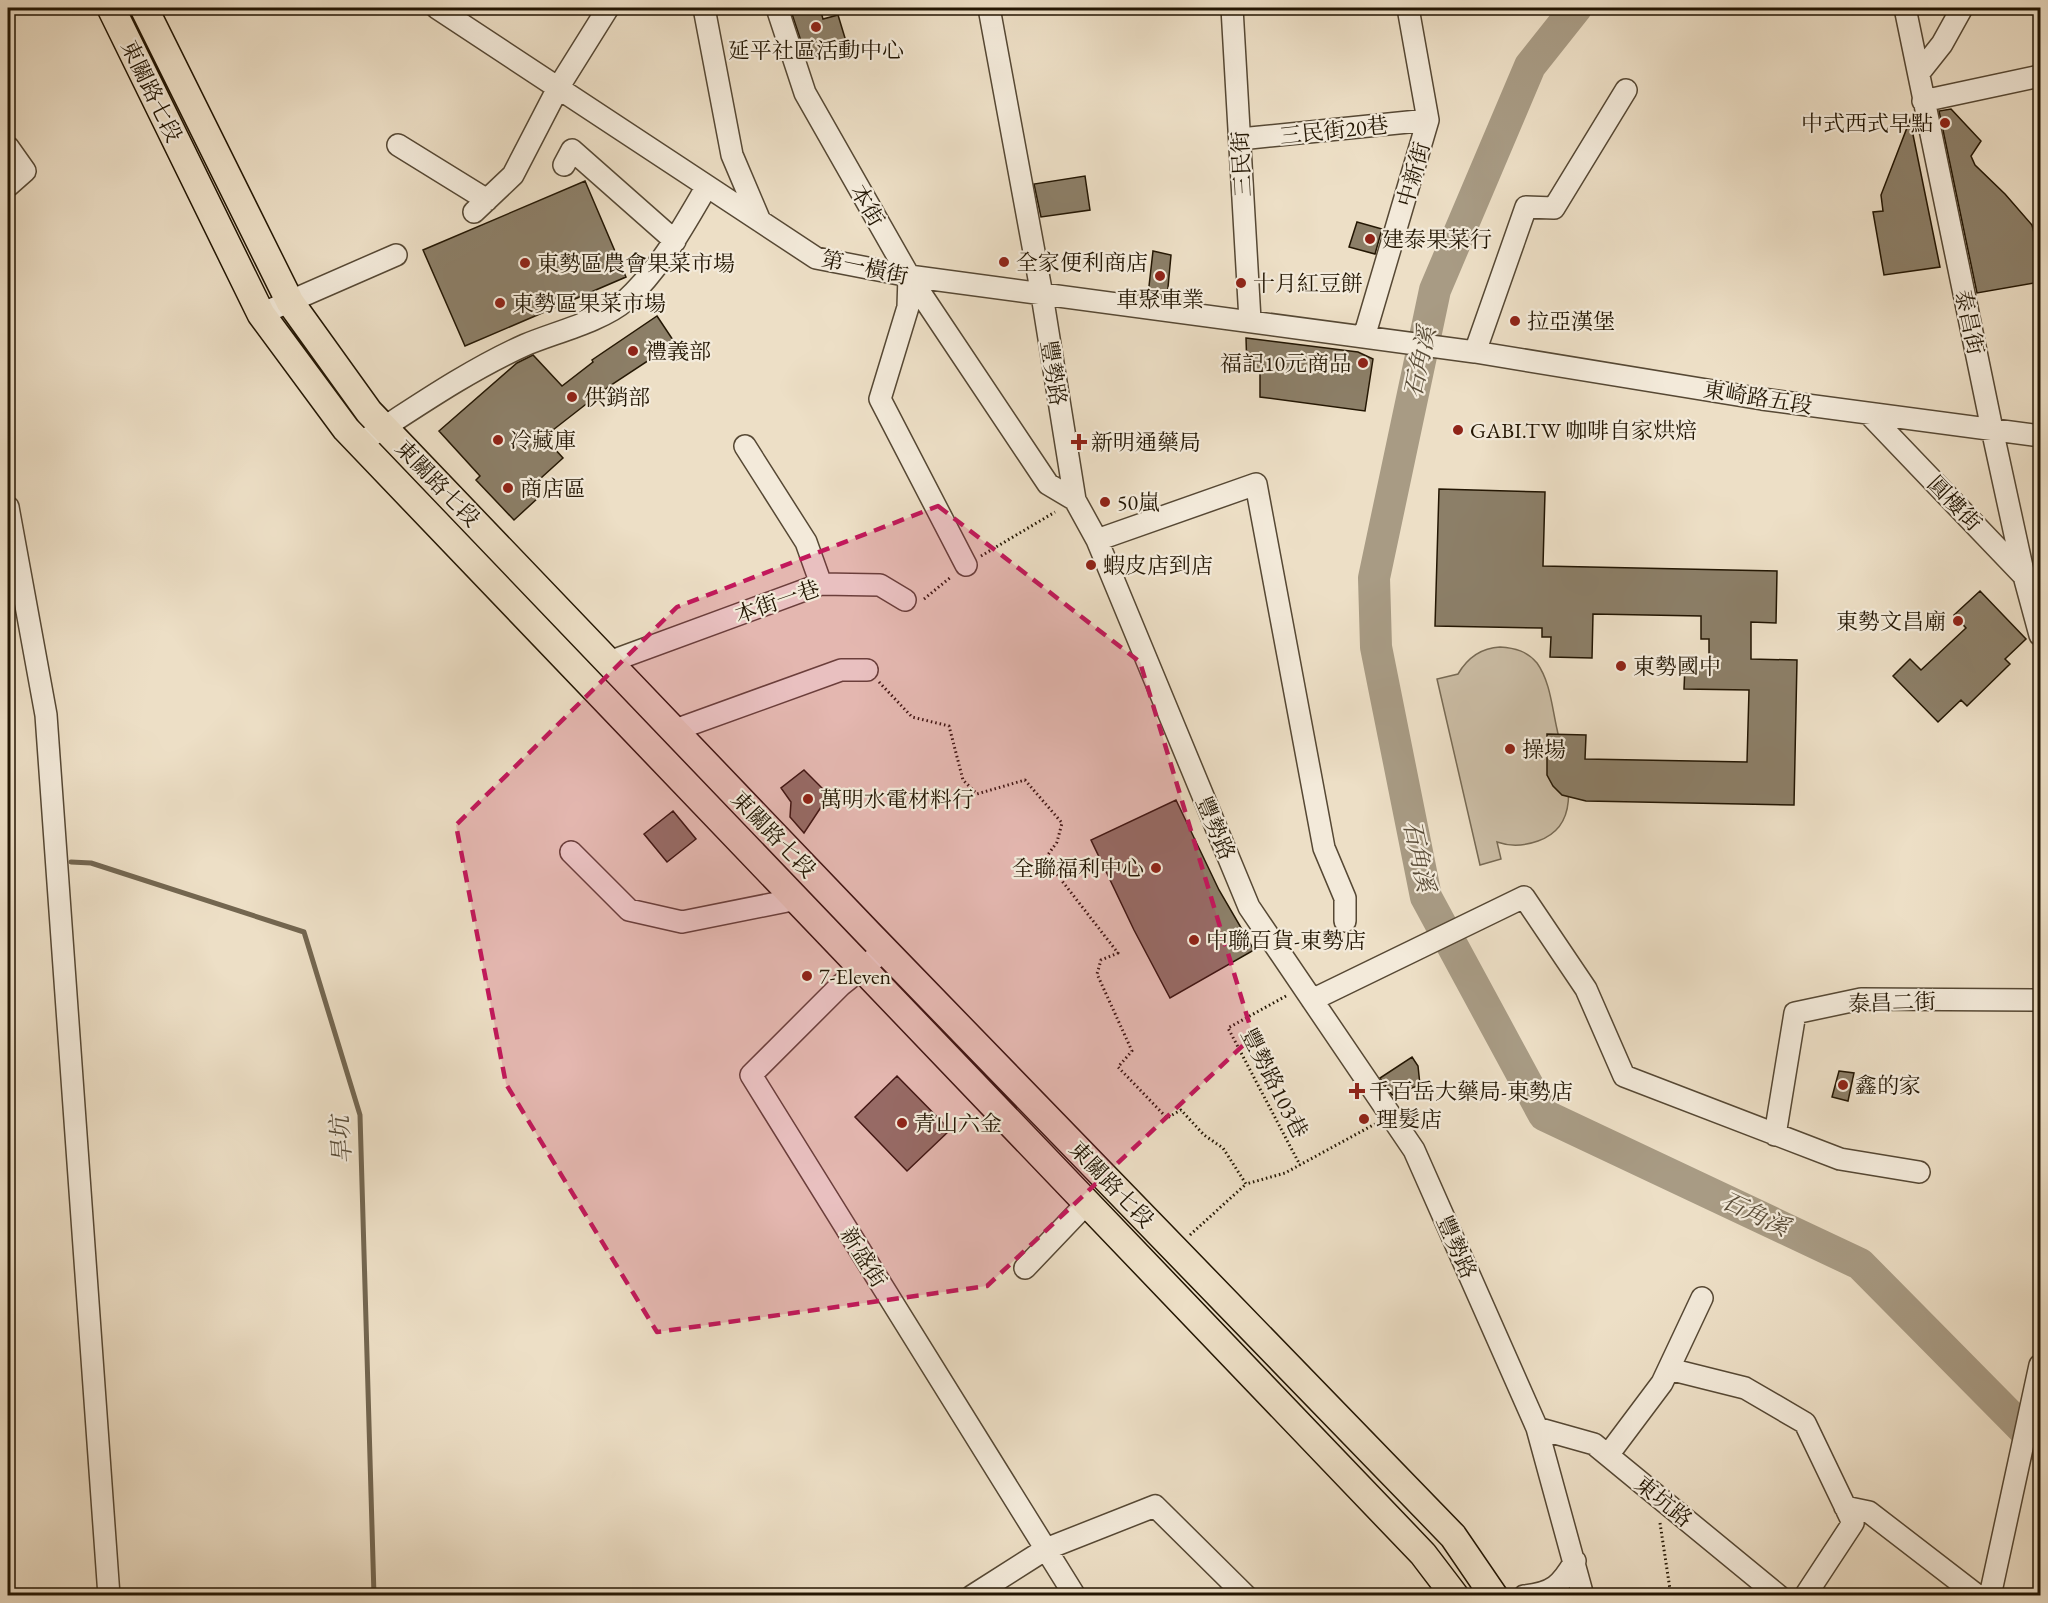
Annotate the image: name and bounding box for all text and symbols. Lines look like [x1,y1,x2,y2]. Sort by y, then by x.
marker: 延平社區活動中心 [809,20,823,34]
street label: 東關路七段 [114,35,189,147]
place label: 延平社區活動中心 [728,36,904,65]
place label: 中式西式早點 [1801,109,1933,138]
street label: 三民街20巷 [1278,110,1390,151]
marker: 中式西式早點 [1938,116,1952,130]
street label: 三民街 [1225,130,1258,198]
street label: 中新街 [1390,138,1437,210]
street label: 本街 [844,179,891,232]
place label: 建泰果菜行 [1382,225,1492,254]
marker: 建泰果菜行 [1363,232,1377,246]
street label: 第一橫街 [819,244,911,291]
place label: 全家便利商店 [1016,248,1148,277]
place label: 東勢區農會果菜市場 [537,249,735,278]
marker: 全家便利商店 [997,255,1011,269]
marker: 東勢區農會果菜市場 [518,256,532,270]
marker: 車聚車業 [1153,269,1167,283]
place label: 十月紅豆餅 [1253,269,1363,298]
marker: 十月紅豆餅 [1234,276,1248,290]
place label: 車聚車業 [1116,285,1204,314]
street label: 泰昌街 [1948,287,1991,357]
place label: 東勢區果菜市場 [512,289,666,318]
marker: 東勢區果菜市場 [493,296,507,310]
place label: 拉亞漢堡 [1527,307,1615,336]
marker: 拉亞漢堡 [1508,314,1522,328]
water label: 石角溪 [1397,321,1443,400]
place label: 禮義部 [645,337,711,366]
street label: 豐勢路 [1034,338,1073,408]
marker: 禮義部 [626,344,640,358]
place label: 福記10元商品 [1220,349,1351,378]
marker: 福記10元商品 [1356,356,1370,370]
street label: 東崎路五段 [1701,375,1815,420]
place label: 供銷部 [584,383,650,412]
marker: 供銷部 [565,390,579,404]
place label: GABI.TW 咖啡自家烘焙 [1470,416,1697,445]
marker: GABI.TW 咖啡自家烘焙 [1451,423,1465,437]
place label: 冷藏庫 [510,426,576,455]
place label: 新明通藥局 [1091,428,1201,457]
marker: 冷藏庫 [491,433,505,447]
street label: 東關路七段 [389,434,486,533]
marker: 新明通藥局 [1072,435,1086,449]
street label: 圓樓街 [1921,470,1988,537]
place label: 商店區 [520,474,586,503]
marker: 商店區 [501,481,515,495]
place label: 50嵐 [1117,488,1160,517]
marker: 50嵐 [1098,495,1112,509]
place label: 蝦皮店到店 [1103,551,1213,580]
marker: 蝦皮店到店 [1084,558,1098,572]
street label: 本街一巷 [731,573,823,630]
place label: 東勢文昌廟 [1836,607,1946,636]
marker: 東勢文昌廟 [1951,614,1965,628]
place label: 東勢國中 [1633,652,1721,681]
marker: 東勢國中 [1614,659,1628,673]
place label: 操場 [1522,735,1566,764]
marker: 操場 [1503,742,1517,756]
street label: 東關路七段 [725,785,822,884]
place label: 萬明水電材料行 [820,785,974,814]
marker: 萬明水電材料行 [801,792,815,806]
street label: 豐勢路 [1189,792,1242,864]
water label: 石角溪 [1397,817,1443,897]
place label: 全聯福利中心 [1012,854,1144,883]
marker: 全聯福利中心 [1149,861,1163,875]
place label: 中聯百貨-東勢店 [1206,926,1366,955]
marker: 中聯百貨-東勢店 [1187,933,1201,947]
place label: 7-Eleven [819,962,892,991]
marker: 7-Eleven [800,969,814,983]
street label: 泰昌二街 [1848,986,1937,1019]
street label: 豐勢路103巷 [1234,1023,1315,1143]
place label: 鑫的家 [1855,1071,1921,1100]
place label: 千百岳大藥局-東勢店 [1369,1077,1573,1106]
marker: 鑫的家 [1836,1078,1850,1092]
marker: 千百岳大藥局-東勢店 [1350,1084,1364,1098]
place label: 理髮店 [1376,1105,1442,1134]
place label: 青山六金 [914,1109,1002,1138]
water label: 旱坑 [323,1111,358,1165]
marker: 理髮店 [1357,1112,1371,1126]
marker: 青山六金 [895,1116,909,1130]
street label: 東關路七段 [1063,1135,1160,1234]
water label: 石角溪 [1716,1184,1797,1244]
street label: 豐勢路 [1430,1211,1483,1283]
street label: 新盛街 [834,1222,893,1293]
street label: 東坑路 [1629,1469,1698,1533]

